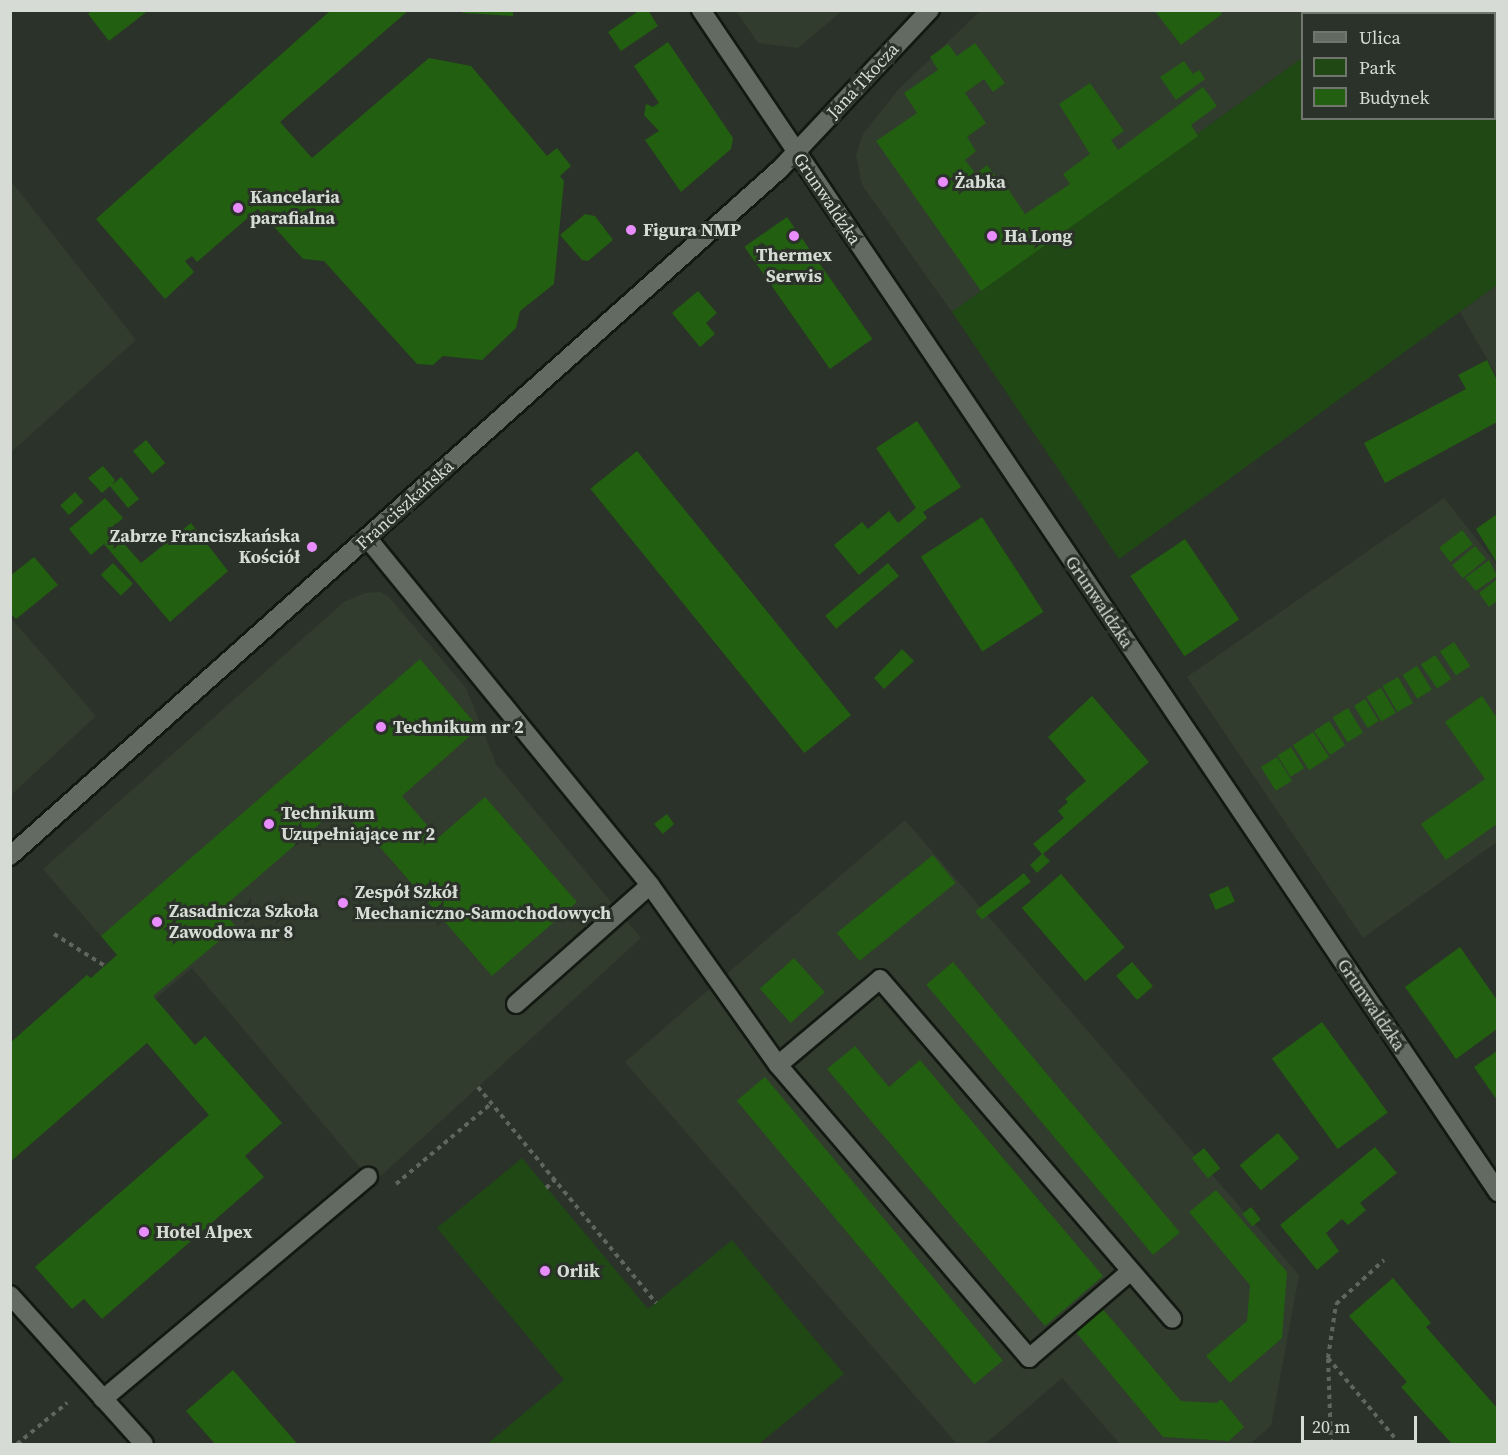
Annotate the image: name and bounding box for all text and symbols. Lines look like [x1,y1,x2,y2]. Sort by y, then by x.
legend [1301,12,1496,120]
text: Ulica [1359,25,1401,50]
street label: Jana Tkocza [822,39,904,123]
text: Park [1359,55,1396,80]
text: Budynek [1359,85,1429,110]
street label: Grunwaldzka [788,149,866,249]
place label: Żabka [955,171,1006,193]
marker: Żabka [936,175,950,189]
place label: Kancelaria parafialna [250,187,340,230]
marker: Kancelaria parafialna [231,201,245,215]
place label: Figura NMP [643,219,741,241]
marker: Figura NMP [624,223,638,237]
place label: Ha Long [1004,225,1072,247]
marker: Thermex Serwis [787,229,801,243]
marker: Ha Long [985,229,999,243]
place label: Thermex Serwis [756,245,832,288]
street label: Franciszkańska [352,455,458,555]
place label: Zabrze Franciszkańska Kościół [110,526,300,568]
marker: Zabrze Franciszkańska Kościół [305,540,319,554]
street label: Grunwaldzka [1060,552,1138,652]
place label: Technikum nr 2 [393,716,524,738]
marker: Technikum nr 2 [374,720,388,734]
place label: Technikum Uzupełniające nr 2 [281,803,435,846]
marker: Technikum Uzupełniające nr 2 [262,817,276,831]
place label: Zespół Szkół Mechaniczno-Samochodowych [355,882,611,924]
marker: Zespół Szkół Mechaniczno-Samochodowych [336,896,350,910]
place label: Zasadnicza Szkoła Zawodowa nr 8 [169,901,319,944]
marker: Zasadnicza Szkoła Zawodowa nr 8 [150,915,164,929]
street label: Grunwaldzka [1332,955,1410,1055]
place label: Hotel Alpex [156,1221,253,1243]
marker: Hotel Alpex [137,1225,151,1239]
place label: Orlik [557,1260,600,1282]
marker: Orlik [538,1264,552,1278]
scale bar [1304,1404,1420,1442]
text: 20 m [1312,1414,1350,1439]

